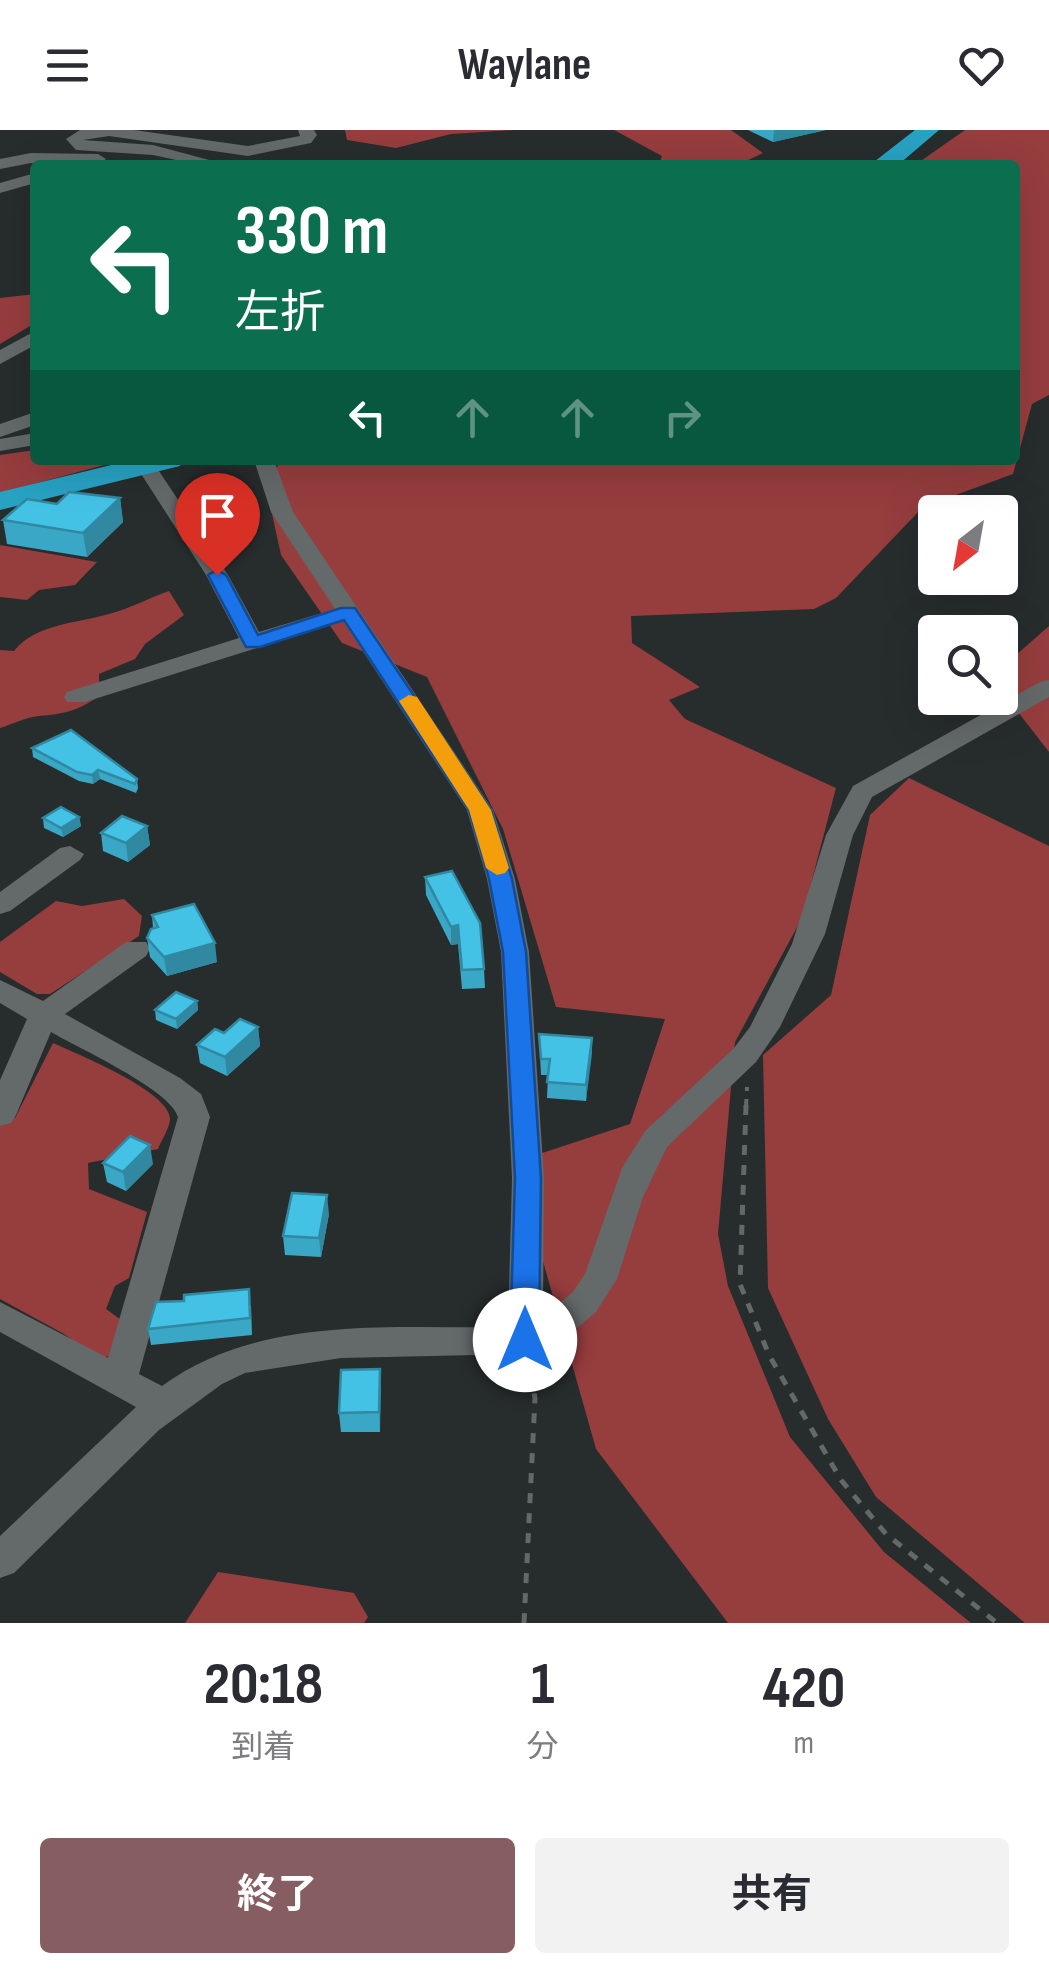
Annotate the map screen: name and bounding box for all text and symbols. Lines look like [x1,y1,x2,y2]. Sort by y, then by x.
icon: menu [40,38,95,93]
text: Waylane [458,38,591,93]
icon: heart [954,38,1009,93]
text: 330 m [235,190,388,274]
icon: left [70,200,200,330]
text: 左折 [235,286,325,341]
icon: left [340,390,395,445]
icon: ahead [445,390,500,445]
icon: ahead [550,390,605,445]
icon: right [655,390,710,445]
pin [175,473,260,576]
icon: arrive [190,488,245,543]
north arrow [918,495,1018,595]
map controls [918,495,1018,715]
button: search [918,615,1018,715]
position arrow [473,1288,577,1392]
text: 20:18 [204,1649,323,1721]
text: 1 [531,1649,554,1721]
text: 420 [762,1653,845,1725]
text: m [794,1724,814,1763]
text: 到着 [231,1728,295,1767]
text: 分 [527,1728,559,1767]
button: 終了 [40,1838,515,1953]
button: 共有 [535,1838,1009,1953]

